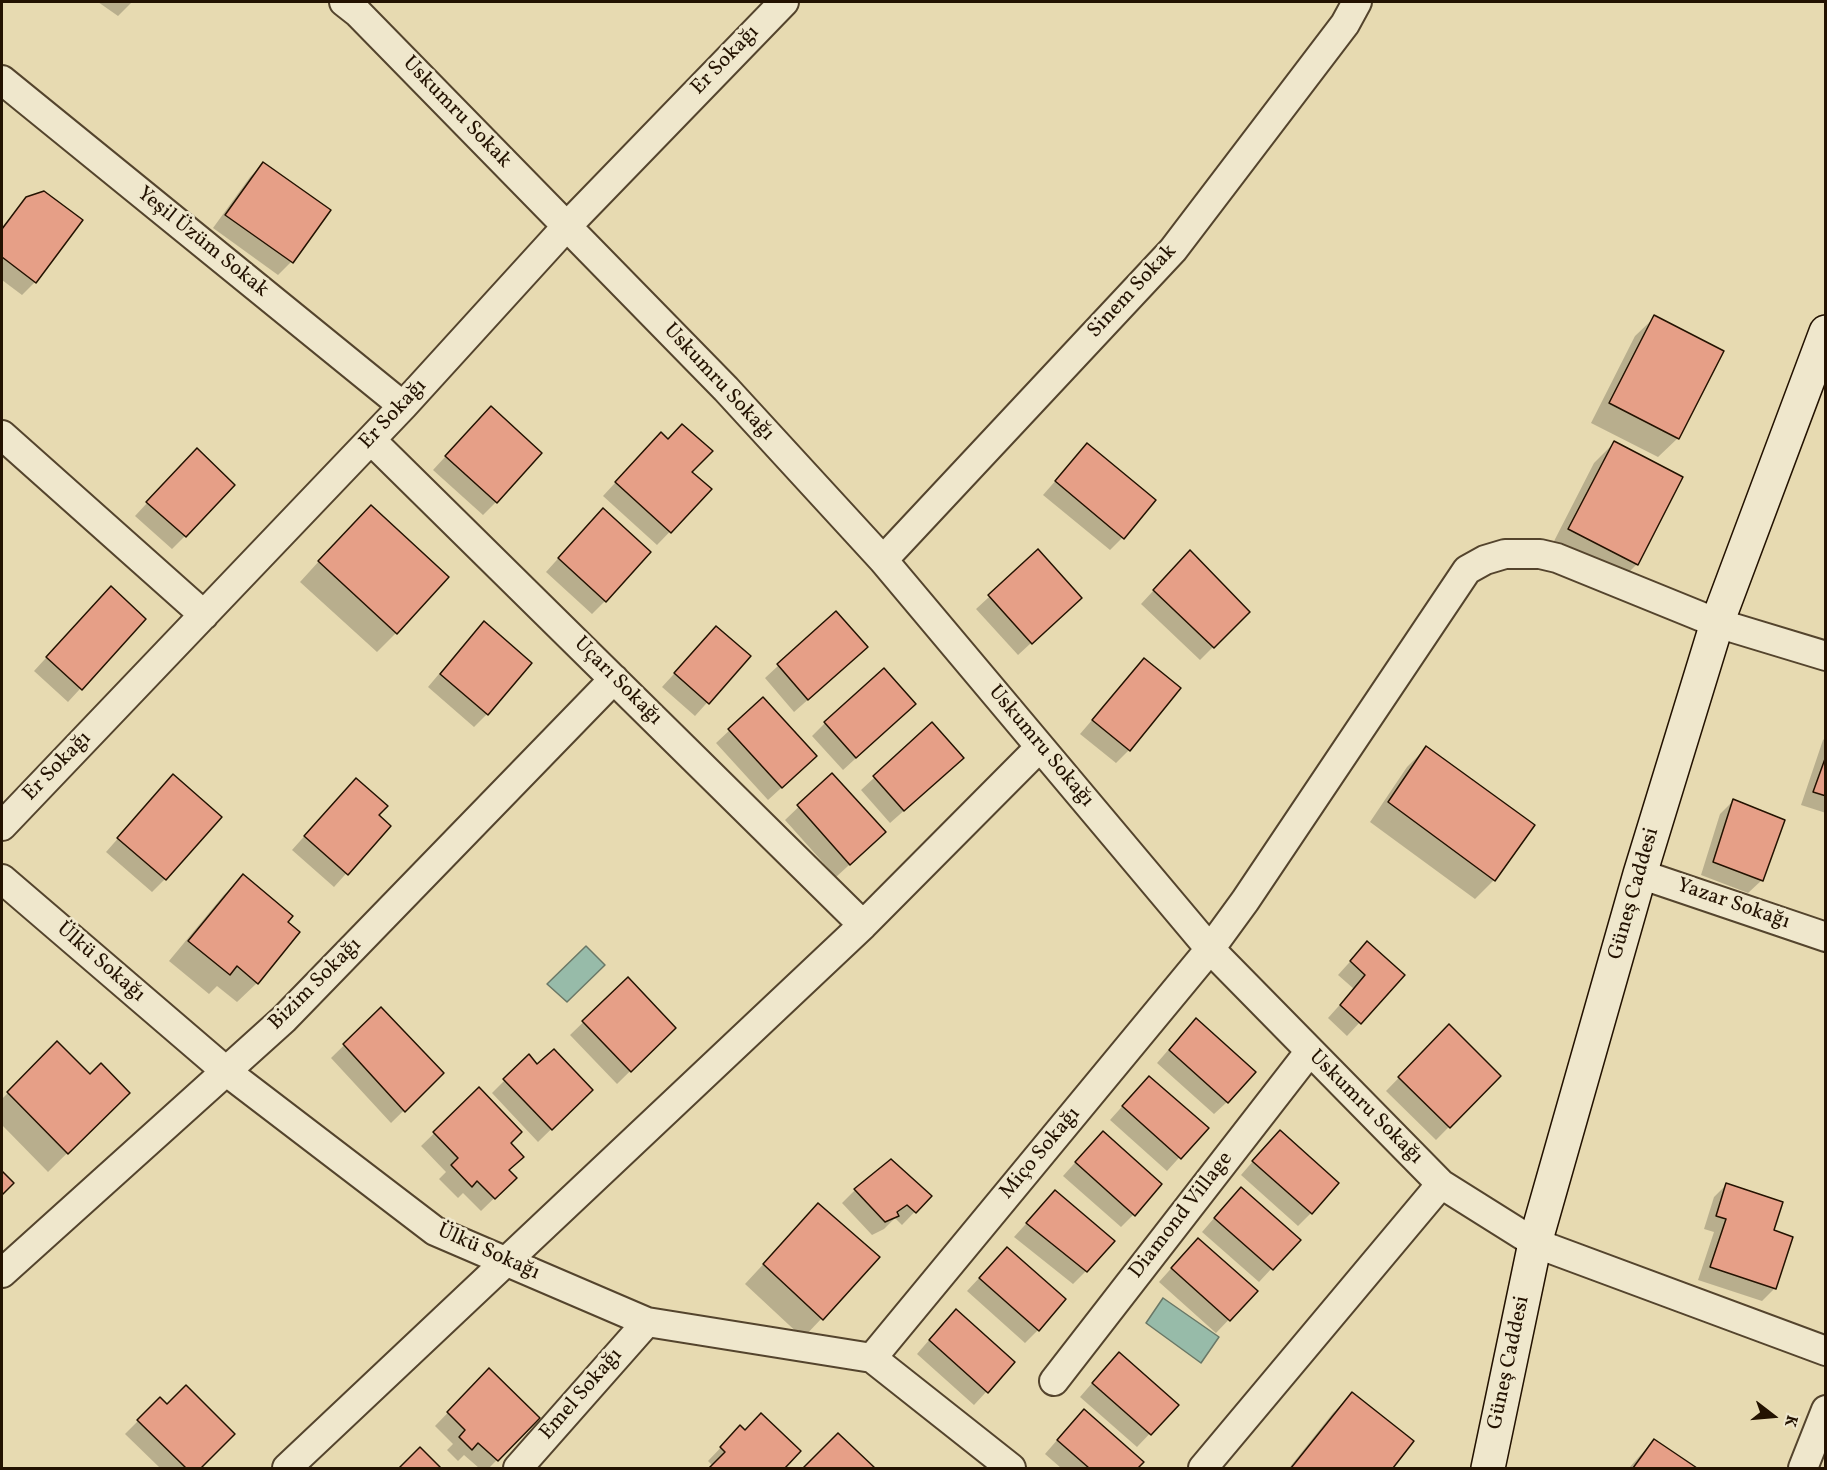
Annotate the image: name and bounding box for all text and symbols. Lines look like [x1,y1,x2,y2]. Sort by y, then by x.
street label: Er Sokağı [687,21,765,101]
street label: Uskumru Sokak [396,52,516,174]
street label: Yeşil Üzüm Sokak [131,182,273,304]
street label: Sinem Sokak [1083,240,1183,344]
street label: Uskumru Sokağı [657,319,779,447]
street label: Er Sokağı [355,375,433,455]
street label: Uçarı Sokağı [567,632,667,732]
street label: Uskumru Sokağı [982,681,1098,813]
street label: Er Sokağı [19,727,97,807]
street label: Güneş Caddesi [1604,825,1666,963]
street label: Yazar Sokağı [1673,874,1793,936]
street label: Ülkü Sokağı [50,918,150,1008]
street label: Bizim Sokağı [264,933,368,1037]
street label: Uskumru Sokağı [1303,1046,1427,1170]
street label: Miço Sokağı [995,1103,1087,1205]
street label: Diamond Village [1125,1148,1239,1284]
street label: Ülkü Sokağı [433,1219,543,1287]
street label: Güneş Caddesi [1484,1294,1536,1432]
street label: Emel Sokağı [535,1344,629,1446]
north arrow [1743,1386,1803,1446]
text: K [1778,1412,1802,1430]

